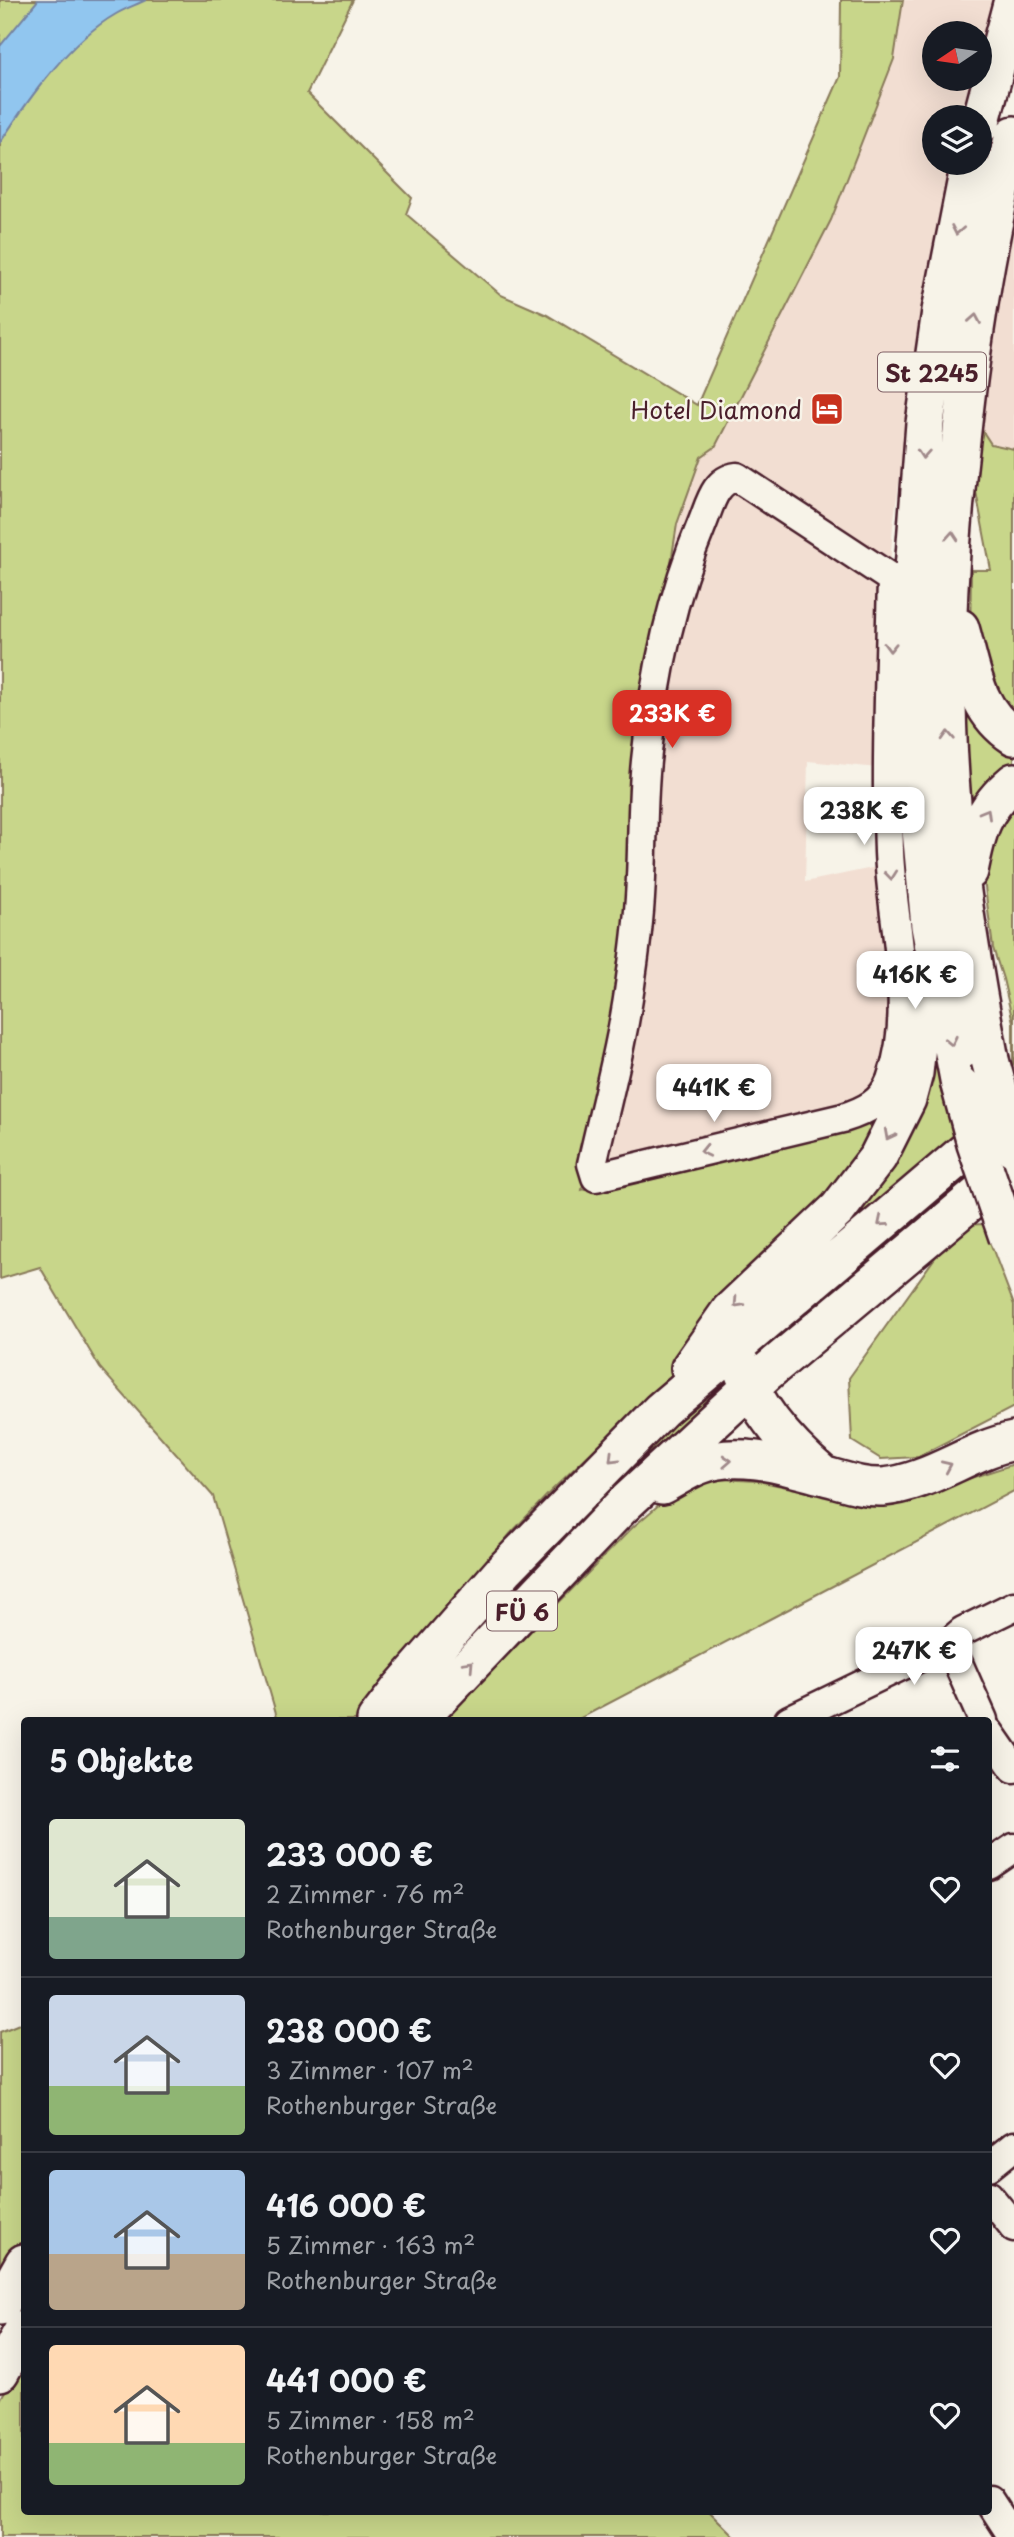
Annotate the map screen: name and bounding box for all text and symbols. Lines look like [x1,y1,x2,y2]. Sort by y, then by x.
north arrow [922,21,992,91]
map controls [922,21,992,175]
button: layers [922,105,992,175]
one-way arrow [950,224,965,236]
one-way arrow [967,313,982,325]
road number: St 2245 [878,352,986,392]
hotel icon: Hotel Diamond [808,390,846,428]
place label: Hotel Diamond [631,391,802,427]
one-way arrow [916,449,931,460]
one-way arrow [944,530,959,541]
one-way arrow [883,642,898,653]
pin: 233K € [615,690,729,750]
text: 233K € [628,695,716,730]
one-way arrow [941,731,956,742]
pin: 238K € [807,788,921,847]
text: 238K € [820,792,908,827]
one-way arrow [978,807,991,820]
one-way arrow [883,869,898,881]
pin: 416K € [858,951,972,1011]
text: 416K € [873,956,957,991]
one-way arrow [943,1035,957,1047]
pin: 441K € [657,1064,771,1124]
text: 441K € [672,1069,756,1104]
one-way arrow [884,1128,898,1140]
one-way arrow [699,1143,711,1157]
one-way arrow [877,1214,890,1226]
one-way arrow [734,1295,746,1308]
one-way arrow [608,1449,621,1462]
one-way arrow [722,1453,733,1468]
one-way arrow [940,1460,953,1474]
road number: FÜ 6 [487,1592,557,1630]
pin: 247K € [857,1628,971,1687]
text: 247K € [871,1632,957,1667]
one-way arrow [461,1660,474,1673]
text: 5 Objekte [49,1737,193,1782]
icon: filters [926,1740,964,1778]
text: 233 000 € [266,1831,433,1876]
icon: home [105,1847,189,1931]
icon: heart [926,1870,964,1908]
text: 2 Zimmer · 76 m² [266,1876,465,1911]
text: Rothenburger Straße [266,1911,497,1946]
text: 238 000 € [266,2007,432,2052]
icon: home [105,2023,189,2107]
icon: heart [926,2046,964,2084]
text: 3 Zimmer · 107 m² [266,2052,474,2087]
text: Rothenburger Straße [266,2087,497,2122]
text: 416 000 € [266,2182,426,2227]
icon: home [105,2198,189,2282]
icon: heart [926,2221,964,2259]
text: 5 Zimmer · 163 m² [266,2227,475,2262]
text: Rothenburger Straße [266,2262,497,2297]
text: 441 000 € [266,2357,427,2402]
icon: home [105,2373,189,2457]
icon: heart [926,2396,964,2434]
text: 5 Zimmer · 158 m² [266,2402,475,2437]
text: Rothenburger Straße [266,2437,497,2472]

